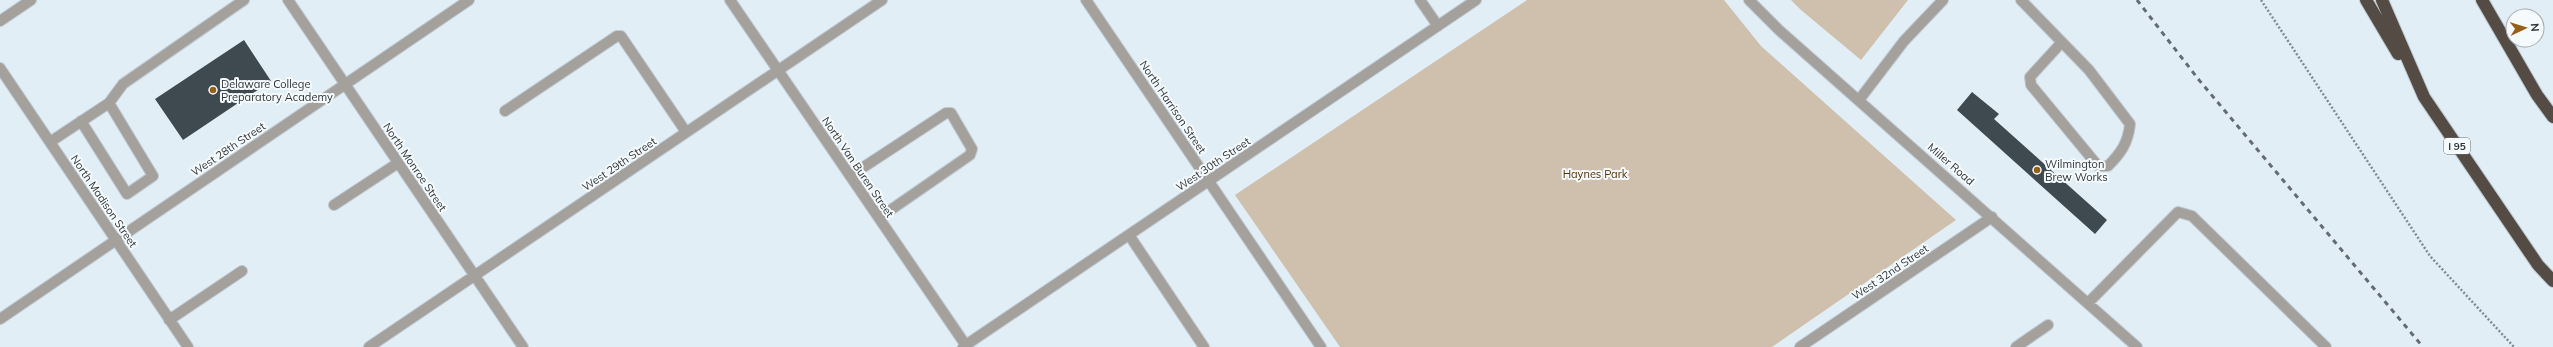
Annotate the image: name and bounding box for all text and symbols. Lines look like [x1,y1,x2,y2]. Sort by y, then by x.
north arrow [2505,8,2545,48]
text: N [2528,23,2542,32]
street label: North Harrison Street [1137,58,1209,156]
place label: Delaware College Preparatory Academy [221,77,333,104]
marker: Delaware College Preparatory Academy [208,85,218,95]
street label: North Van Buren Street [819,114,897,220]
street label: West 28th Street [188,119,268,179]
street label: North Monroe Street [380,120,450,214]
street label: West 29th Street [579,134,659,194]
street label: West 30th Street [1173,134,1253,194]
road number: I 95 [2444,138,2470,154]
street label: Miller Road [1925,140,1977,188]
street label: North Madison Street [68,152,140,250]
place label: Wilmington Brew Works [2045,157,2108,184]
marker: Wilmington Brew Works [2032,165,2042,175]
park label: Haynes Park [1563,167,1628,181]
street label: West 32nd Street [1849,241,1931,303]

